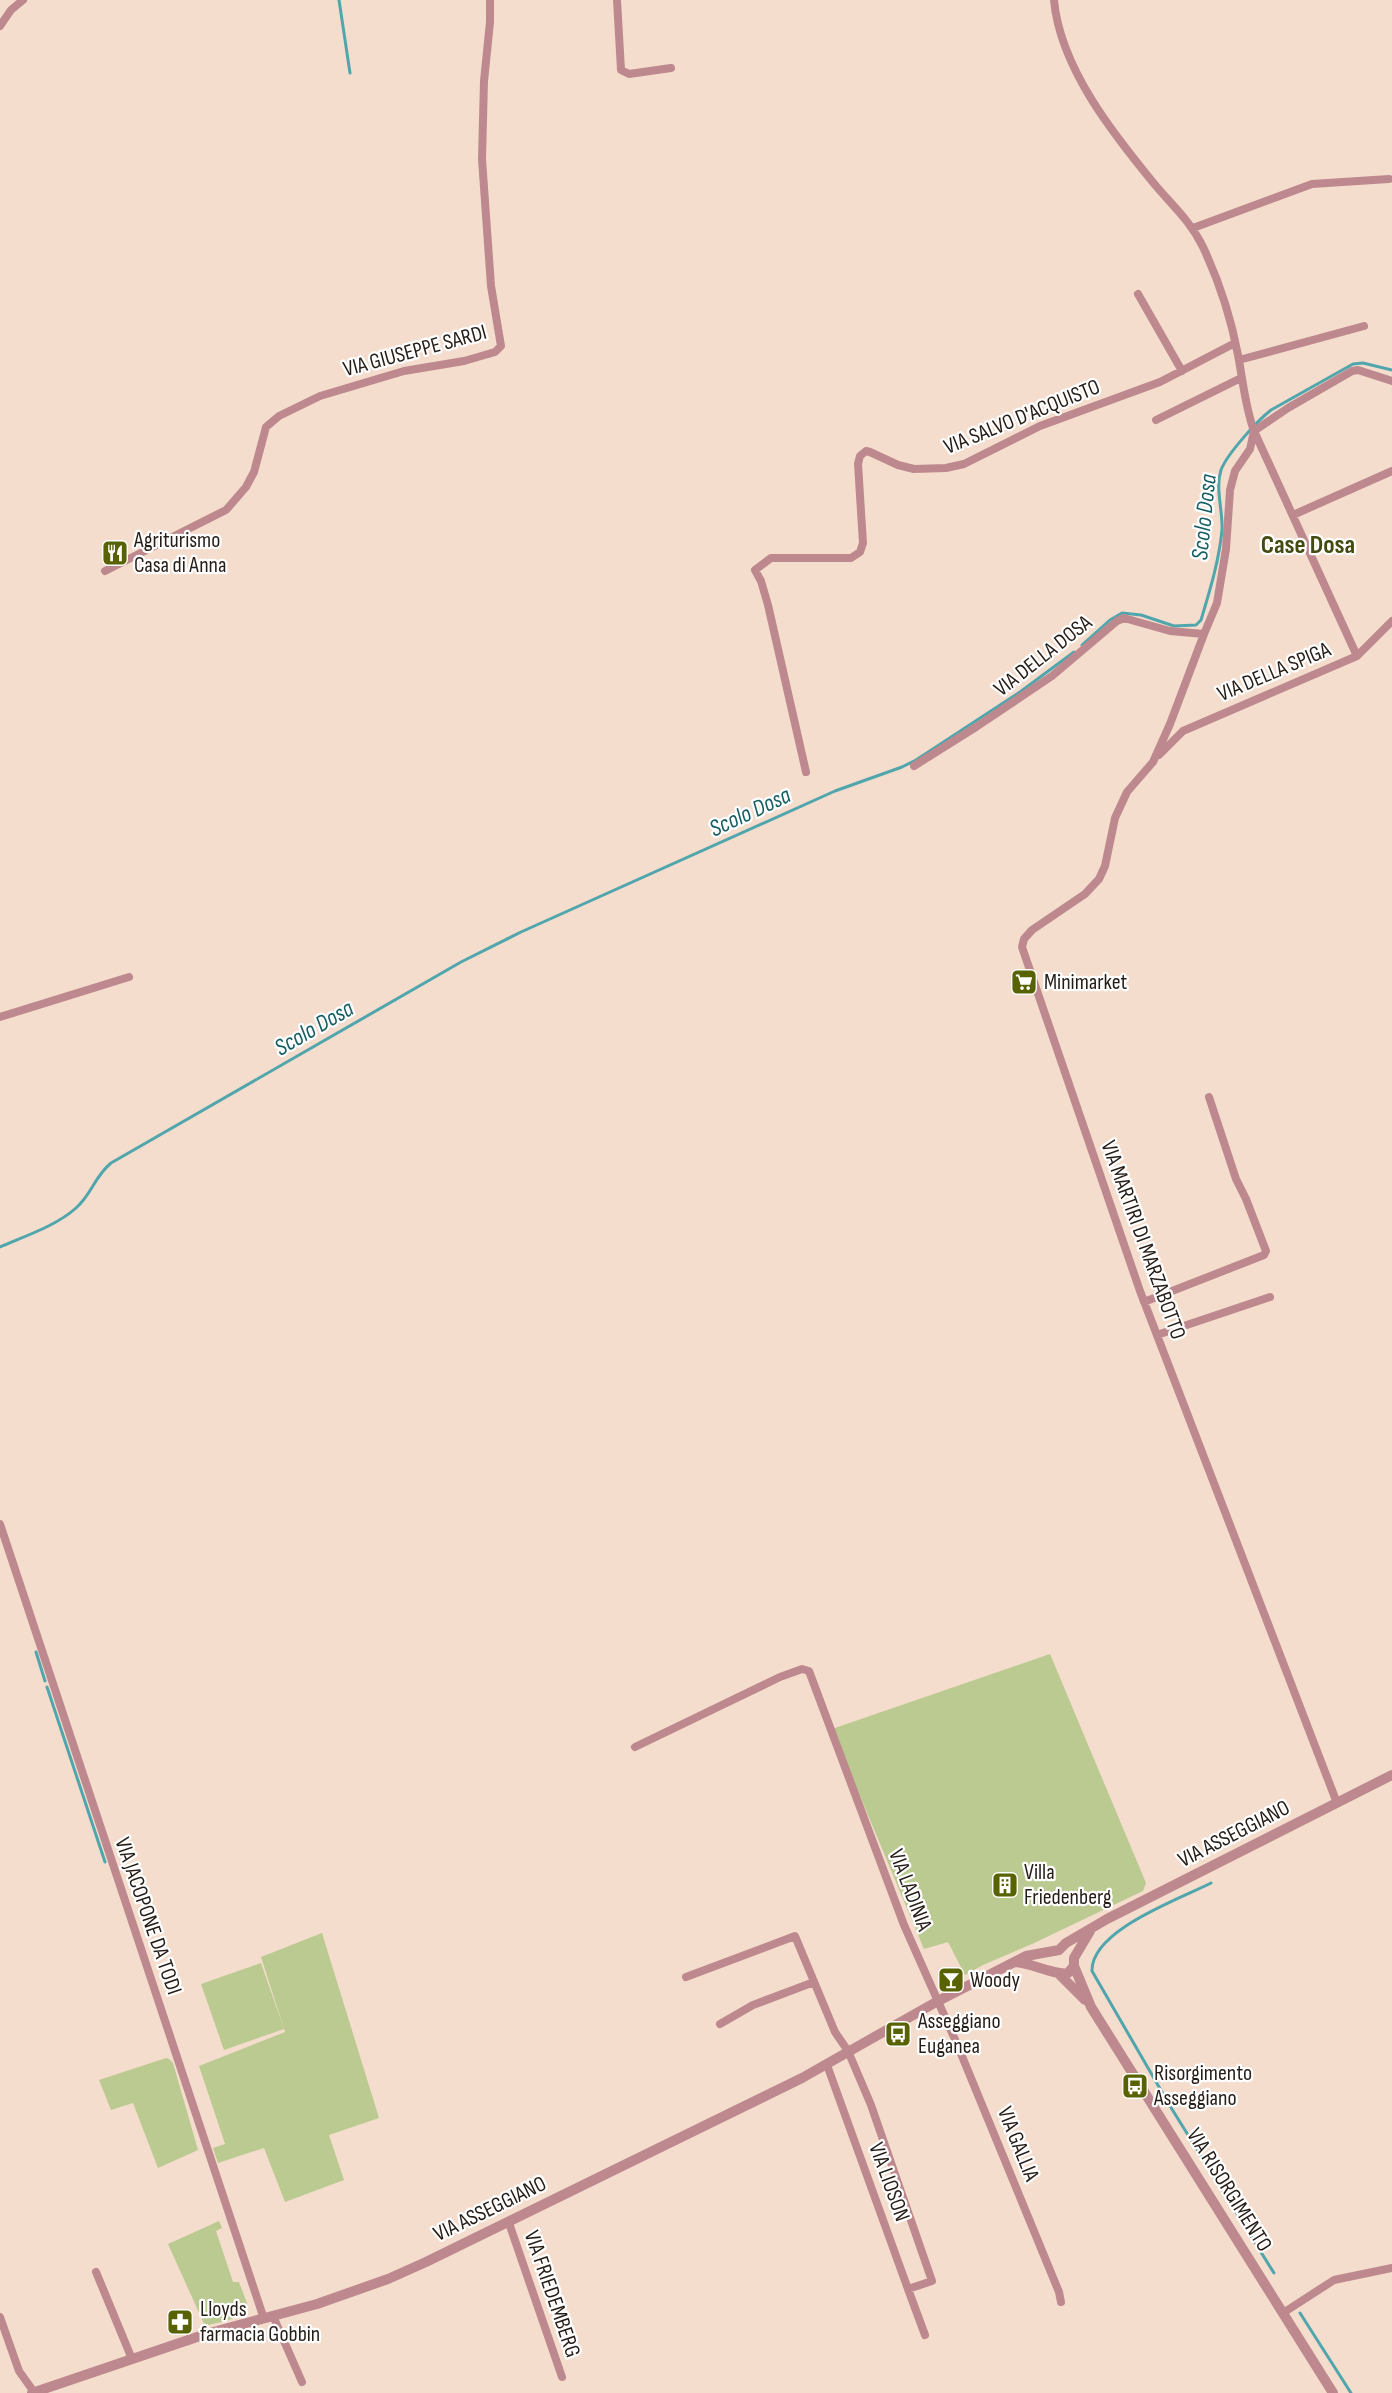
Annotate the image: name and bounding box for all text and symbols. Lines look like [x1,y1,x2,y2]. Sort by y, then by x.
street label: VIA GIUSEPPE SARDI [340,319,490,383]
street label: VIA SALVO D'ACQUISTO [940,373,1104,461]
water label: Scolo Dosa [1185,472,1223,562]
place label: Agriturismo Casa di Anna [133,527,226,579]
district label: Case Dosa [1261,530,1355,561]
restaurant icon: Agriturismo Casa di Anna [100,538,130,568]
street label: VIA DELLA DOSA [989,609,1098,703]
street label: VIA DELLA SPIGA [1213,636,1335,708]
water label: Scolo Dosa [705,780,796,843]
supermarket icon: Minimarket [1009,967,1039,997]
place label: Minimarket [1044,969,1127,996]
water label: Scolo Dosa [269,994,359,1062]
street label: VIA MARTIRI DI MARZABOTTO [1094,1137,1192,1343]
street label: VIA ASSEGGIANO [1174,1794,1294,1874]
street label: VIA JACOPONE DA TODI [108,1834,188,1998]
street label: VIA LADINIA [882,1845,938,1935]
place label: Villa Friedenberg [1024,1859,1112,1911]
building icon: Villa Friedenberg [990,1870,1020,1900]
bar icon: Woody [936,1965,966,1995]
place label: Woody [970,1967,1020,1994]
place label: Asseggiano Euganea [917,2008,1001,2060]
bus stop icon: Asseggiano Euganea [883,2019,913,2049]
place label: Risorgimento Asseggiano [1153,2060,1252,2112]
bus stop icon: Risorgimento Asseggiano [1120,2071,1150,2101]
street label: VIA GALLIA [991,2103,1045,2186]
street label: VIA RISORGIMENTO [1180,2123,1278,2257]
street label: VIA LIOSON [862,2139,916,2225]
street label: VIA ASSEGGIANO [429,2170,551,2248]
street label: VIA FRIEDEMBERG [518,2227,586,2361]
place label: Lloyds farmacia Gobbin [200,2296,320,2348]
pharmacy icon: Lloyds farmacia Gobbin [165,2307,195,2337]

